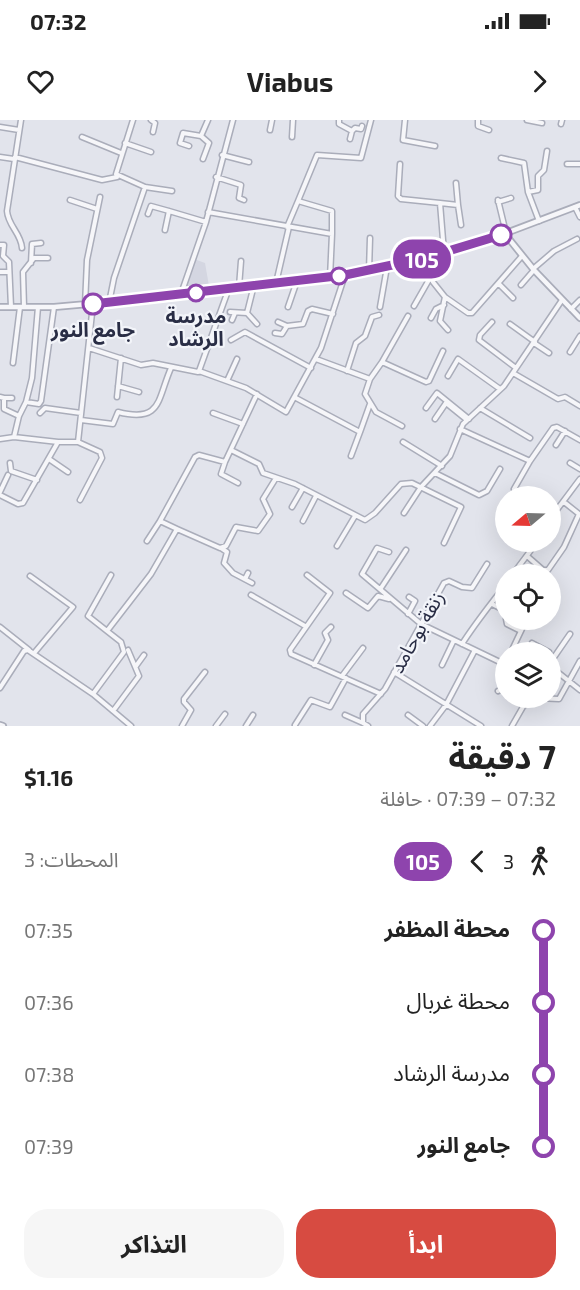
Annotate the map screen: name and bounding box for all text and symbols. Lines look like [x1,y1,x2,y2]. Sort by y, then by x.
text: 07:32 [30,8,86,34]
icon: heart [24,65,57,98]
text: Viabus [247,65,333,97]
icon: forward [523,65,556,98]
unlabelled marker [490,224,512,246]
line badge: 105 [388,240,456,278]
text: 105 [405,247,439,272]
unlabelled marker [330,267,348,285]
marker: مدرسة الرشاد [187,284,205,302]
marker: جامع النور [82,293,104,315]
place label: مدرسة الرشاد [166,303,226,351]
place label: جامع النور [50,317,135,345]
north arrow [495,486,561,552]
map controls [495,486,561,708]
button: locate [495,564,561,630]
street label: زنقة بوحامد [384,586,449,677]
button: layers [495,642,561,708]
text: 7 دقيقة [448,736,556,776]
text: $1.16 [24,764,73,790]
text: 07:32 – 07:39 · حافلة [380,786,556,810]
icon: back [461,845,494,878]
icon: walk [523,845,556,878]
text: المحطات: 3 [24,847,118,871]
text: 105 [406,849,440,874]
text: 3 [503,849,514,873]
text: محطة المظفر [384,915,510,941]
text: 07:35 [24,918,73,942]
text: محطة غربال [406,987,510,1013]
text: 07:36 [24,990,74,1014]
text: مدرسة الرشاد [393,1059,510,1085]
text: 07:38 [24,1062,74,1086]
text: جامع النور [418,1131,510,1157]
text: 07:39 [24,1134,74,1158]
button: التذاكر [24,1209,284,1278]
button: ابدأ [296,1209,556,1278]

